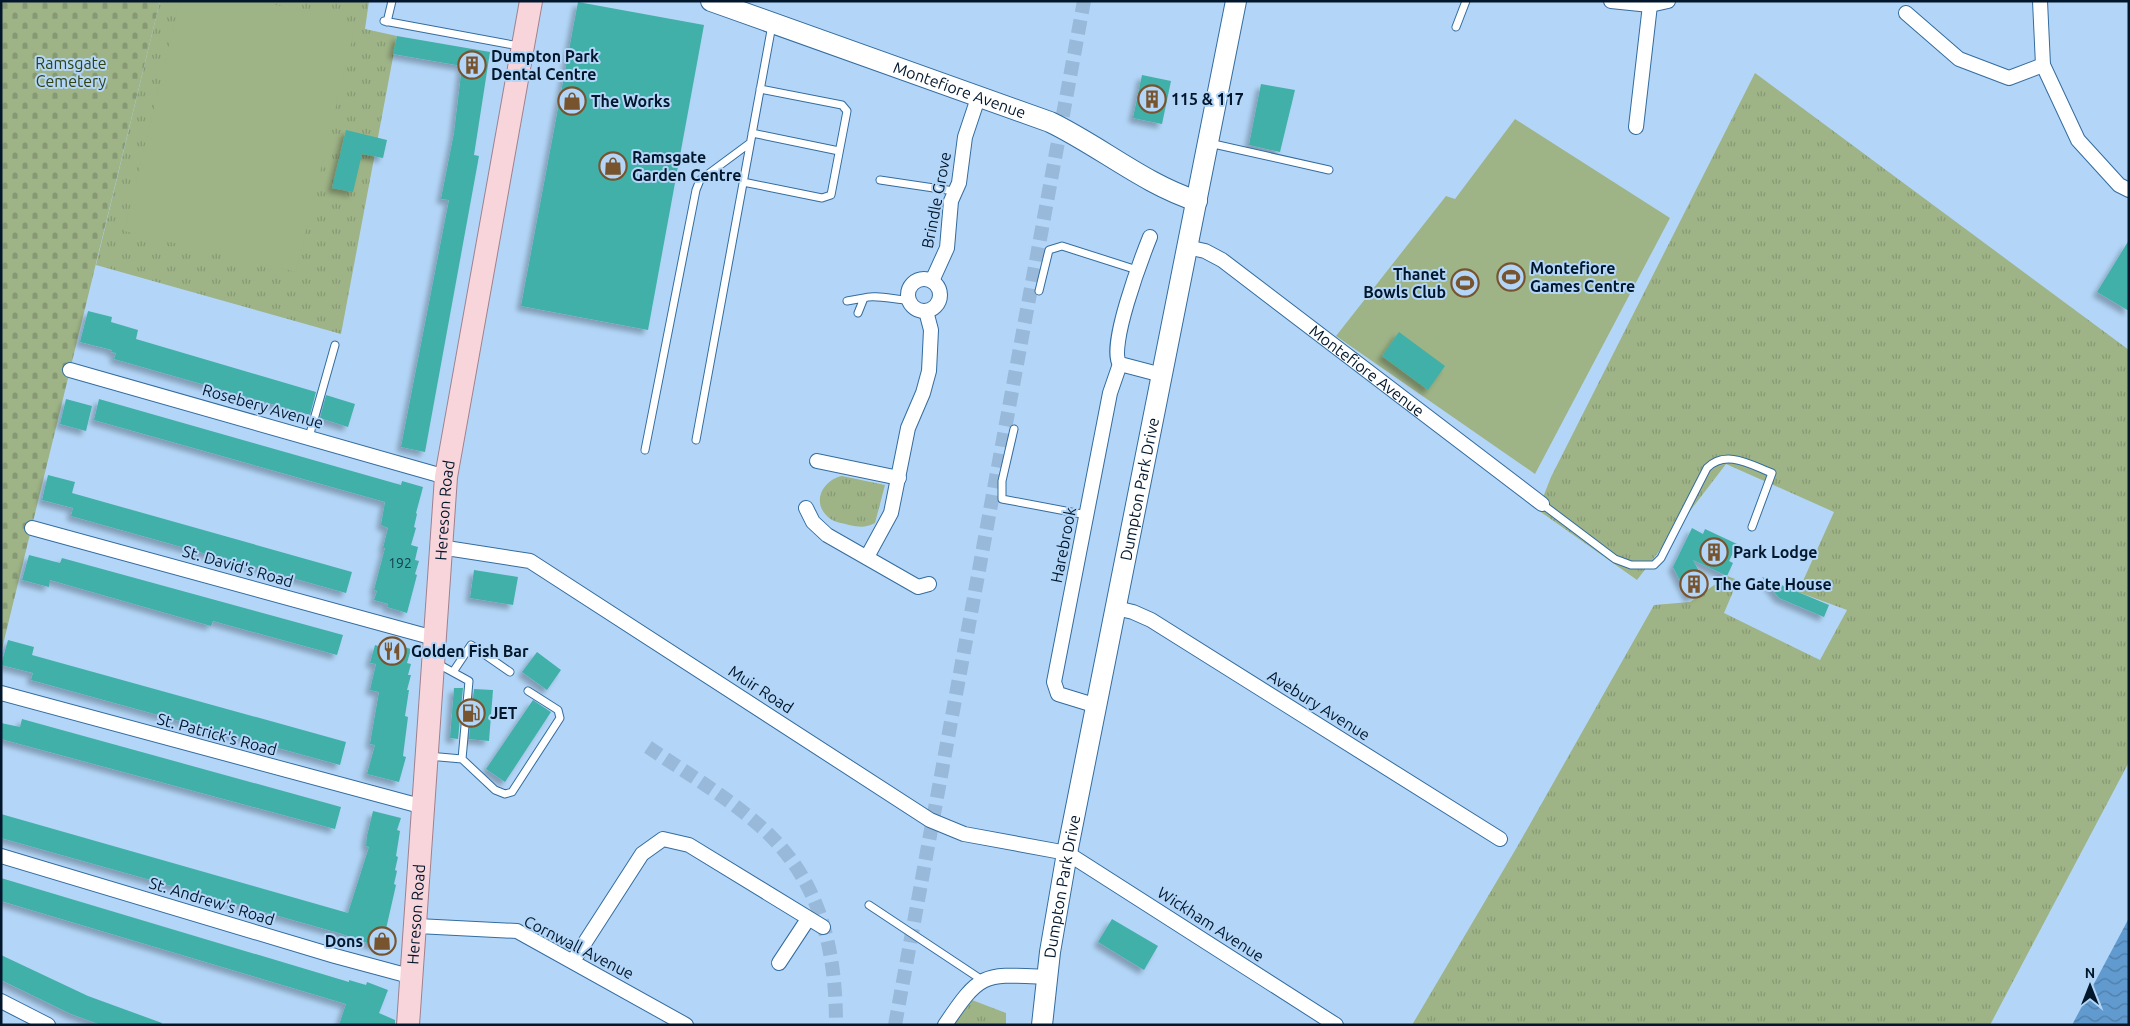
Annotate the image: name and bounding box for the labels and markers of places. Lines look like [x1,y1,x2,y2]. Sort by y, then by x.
place label: Dumpton Park Dental Centre [491,47,599,83]
building icon: Dumpton Park Dental Centre [457,50,487,80]
building icon: 115 & 117 [1137,84,1167,114]
shop icon: The Works [557,86,587,116]
place label: 115 & 117 [1171,90,1244,108]
place label: The Works [591,92,670,110]
place label: Ramsgate Garden Centre [632,148,741,184]
shop icon: Ramsgate Garden Centre [598,151,628,181]
place label: Montefiore Games Centre [1530,259,1635,295]
sports icon: Montefiore Games Centre [1496,262,1526,292]
place label: Thanet Bowls Club [1363,265,1446,301]
sports icon: Thanet Bowls Club [1450,268,1480,298]
building icon: Park Lodge [1699,537,1729,567]
place label: Park Lodge [1733,543,1818,561]
building icon: The Gate House [1679,569,1709,599]
place label: The Gate House [1713,575,1832,593]
restaurant icon: Golden Fish Bar [377,636,407,666]
place label: Golden Fish Bar [411,642,529,660]
fuel station icon: JET [456,698,486,728]
place label: JET [490,704,518,722]
shop icon: Dons [367,926,397,956]
place label: Dons [325,932,363,950]

